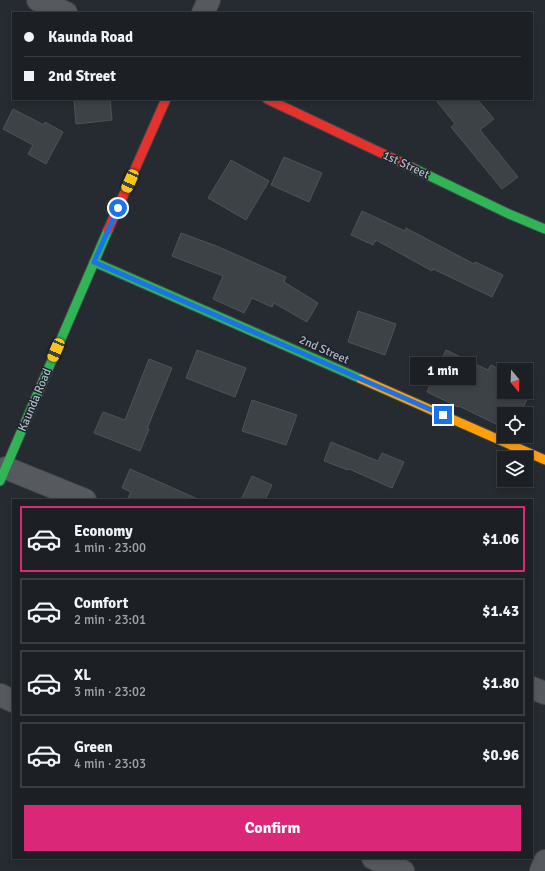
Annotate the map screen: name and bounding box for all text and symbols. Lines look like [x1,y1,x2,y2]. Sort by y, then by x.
text: Kaunda Road [48,28,133,46]
text: 2nd Street [48,67,116,85]
street label: 1st Street [380,148,432,182]
car [120,168,140,194]
route start [109,199,127,217]
street label: 2nd Street [297,332,351,368]
car [46,337,66,363]
callout: 1 min [410,357,476,385]
text: 1 min [427,363,459,379]
north arrow [497,363,533,399]
map controls [497,363,533,487]
street label: Kaunda Road [15,366,55,434]
route end [434,406,452,424]
button: locate [497,407,533,443]
button: layers [497,451,533,487]
icon: car [26,521,62,557]
text: Economy [74,522,133,540]
text: $1.06 [482,530,519,548]
text: 1 min · 23:00 [74,540,146,556]
icon: car [26,593,62,629]
text: Comfort [74,594,128,612]
text: $1.43 [482,602,519,620]
text: 2 min · 23:01 [74,612,146,628]
icon: car [26,665,62,701]
text: XL [74,666,91,684]
text: $1.80 [482,674,519,692]
text: 3 min · 23:02 [74,684,146,700]
icon: car [26,737,62,773]
text: Green [74,738,113,756]
text: $0.96 [482,746,519,764]
text: 4 min · 23:03 [74,756,146,772]
button: Confirm [24,805,521,851]

